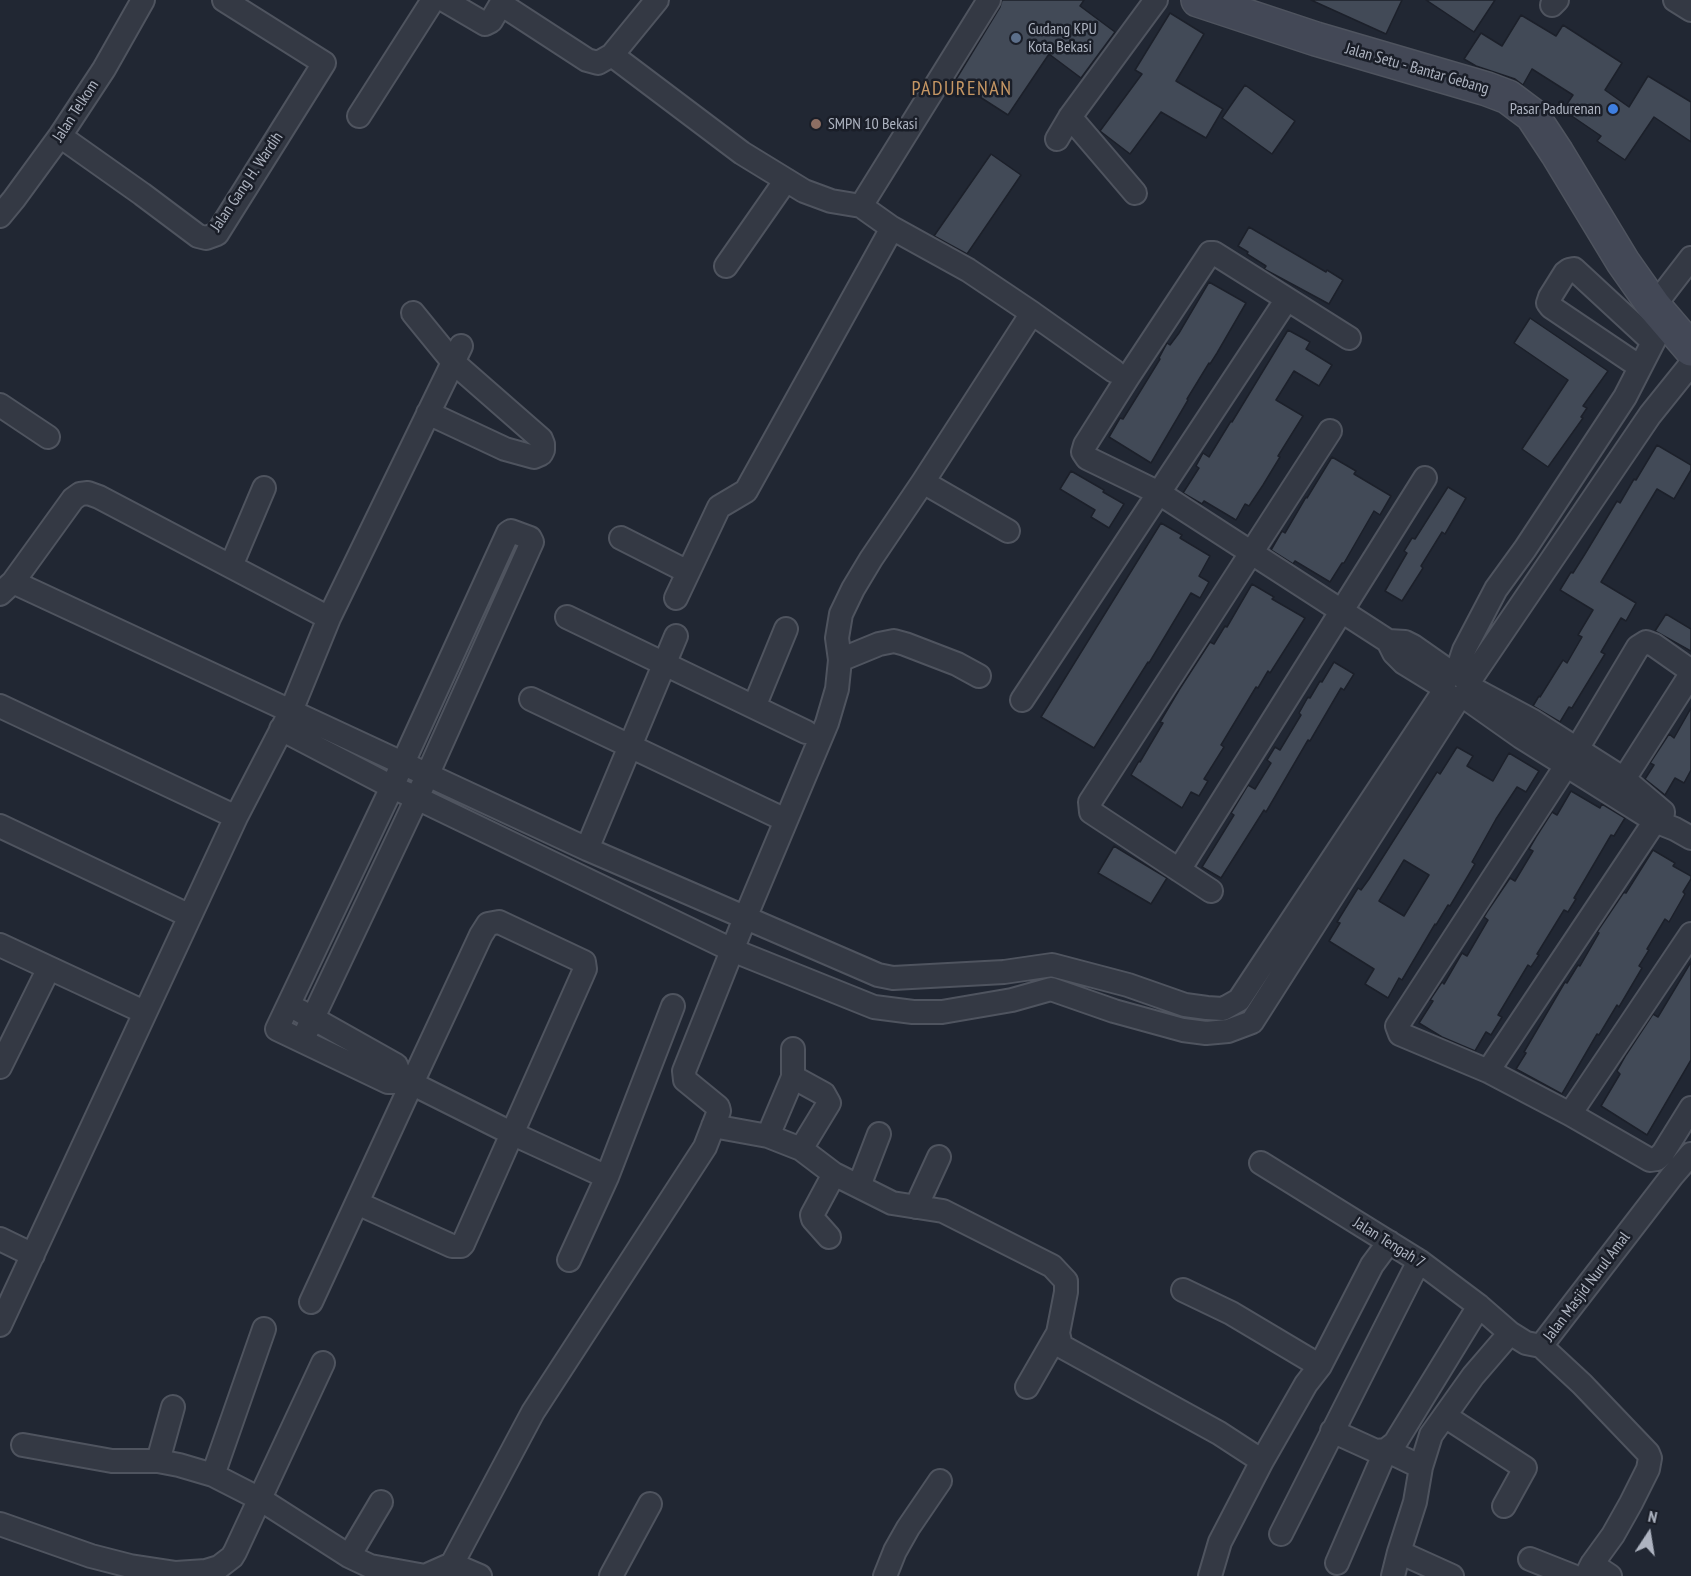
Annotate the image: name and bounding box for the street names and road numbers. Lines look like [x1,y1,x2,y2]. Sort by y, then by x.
street label: Jalan Setu - Bantar Gebang [1343,39,1491,99]
street label: Jalan Telkom [49,76,103,146]
street label: Jalan Gang H. Wardih [207,129,287,235]
street label: Jalan Tengah 7 [1350,1213,1428,1273]
street label: Jalan Masjid Nurul Amal [1540,1228,1634,1346]

